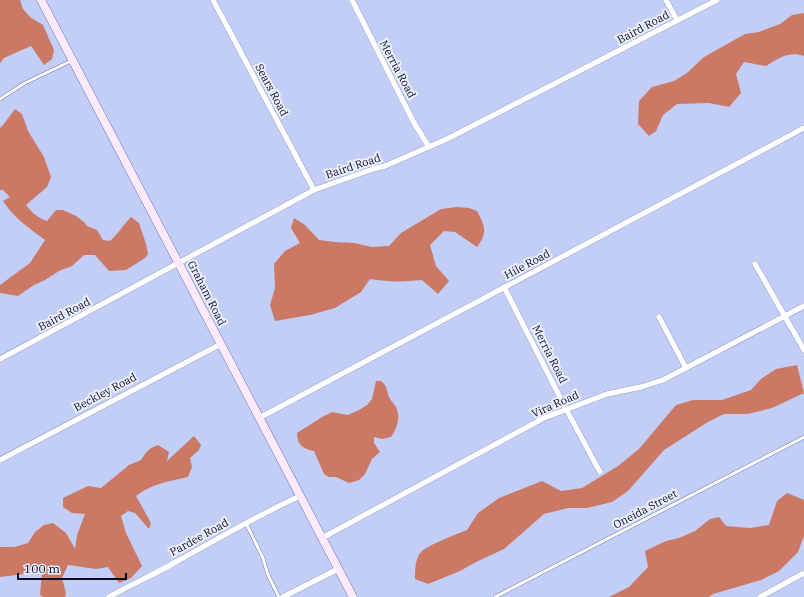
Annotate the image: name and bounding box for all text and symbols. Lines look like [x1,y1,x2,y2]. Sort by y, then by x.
street label: Baird Road [614,7,672,47]
street label: Merria Road [377,38,419,101]
street label: Sears Road [252,61,292,119]
street label: Baird Road [324,150,383,181]
street label: Hile Road [502,246,553,282]
street label: Graham Road [185,258,229,328]
street label: Baird Road [35,294,93,334]
street label: Merria Road [529,323,571,386]
street label: Beckley Road [71,369,139,414]
street label: Vira Road [529,387,581,421]
street label: Oneida Street [611,486,679,532]
street label: Pardee Road [167,515,231,559]
scale bar [18,555,126,581]
text: 100 m [24,561,60,576]

